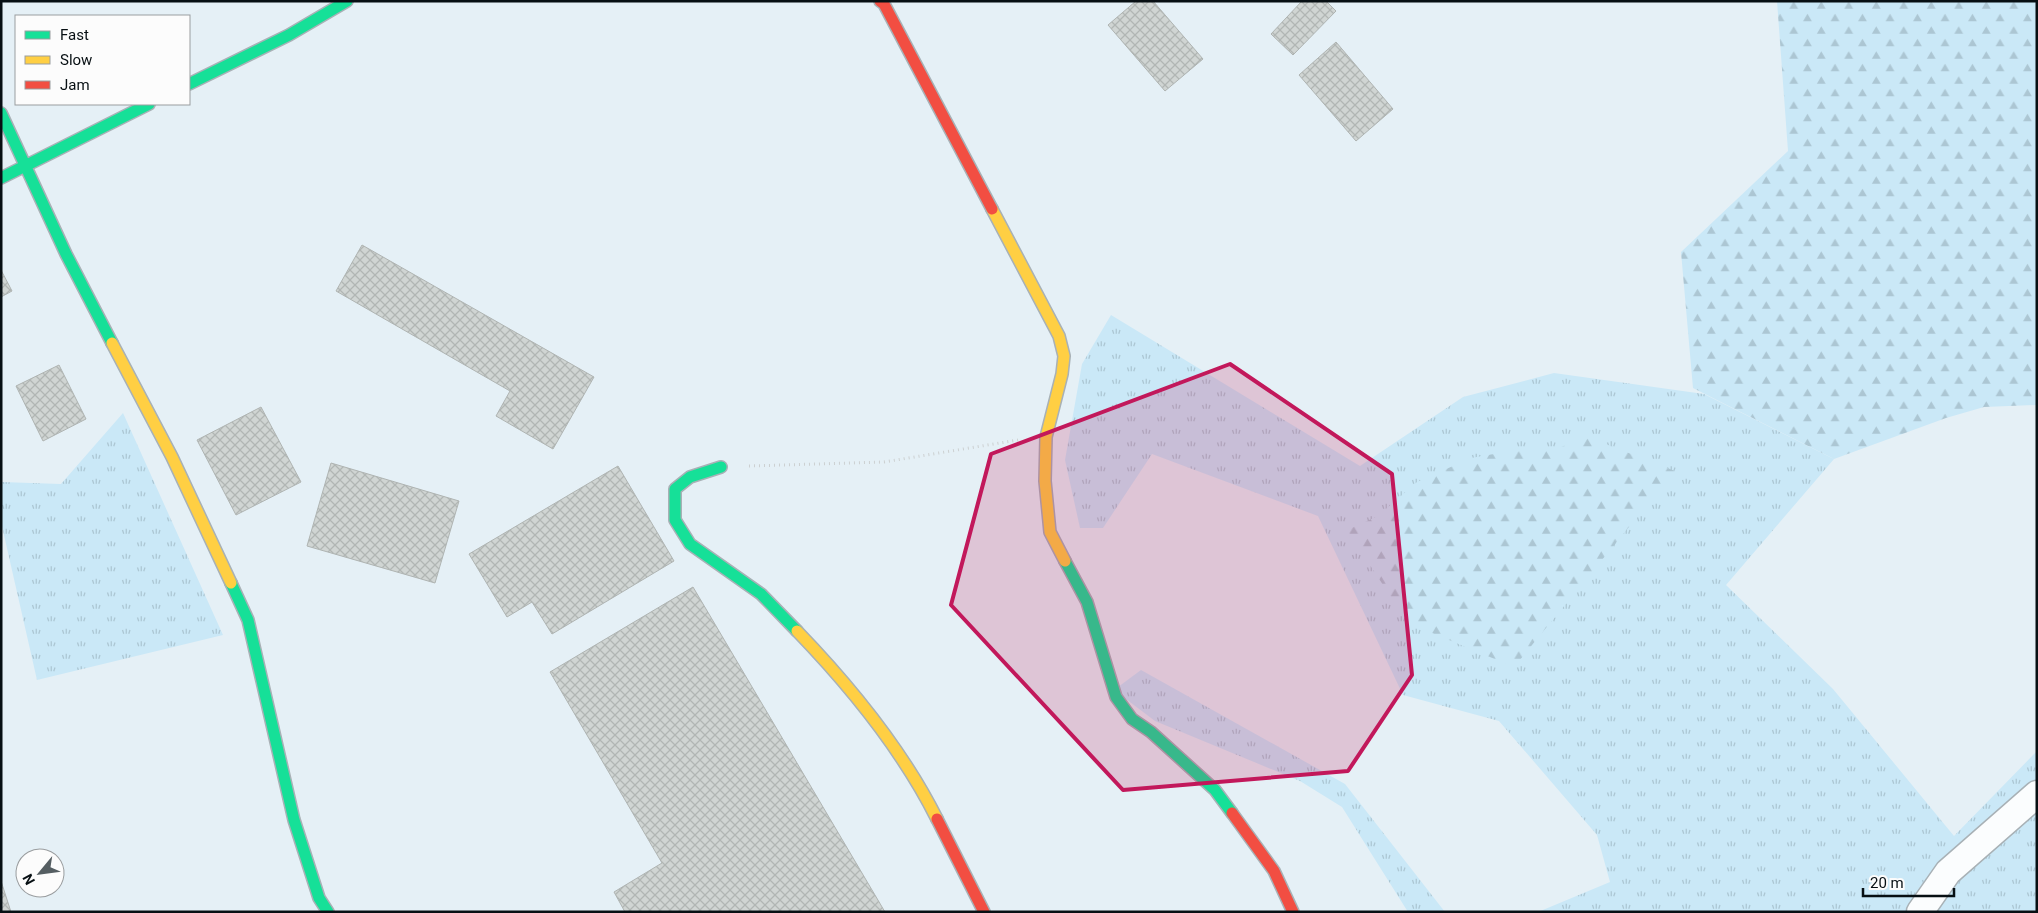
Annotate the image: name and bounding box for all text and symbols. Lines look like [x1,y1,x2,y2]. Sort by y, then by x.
legend [15,15,190,105]
text: Fast [60,26,89,44]
text: Slow [60,51,92,69]
text: Jam [60,76,90,94]
north arrow [15,848,65,898]
scale bar [1863,866,1954,898]
text: N [19,871,38,888]
text: 20 m [1870,874,1904,892]

